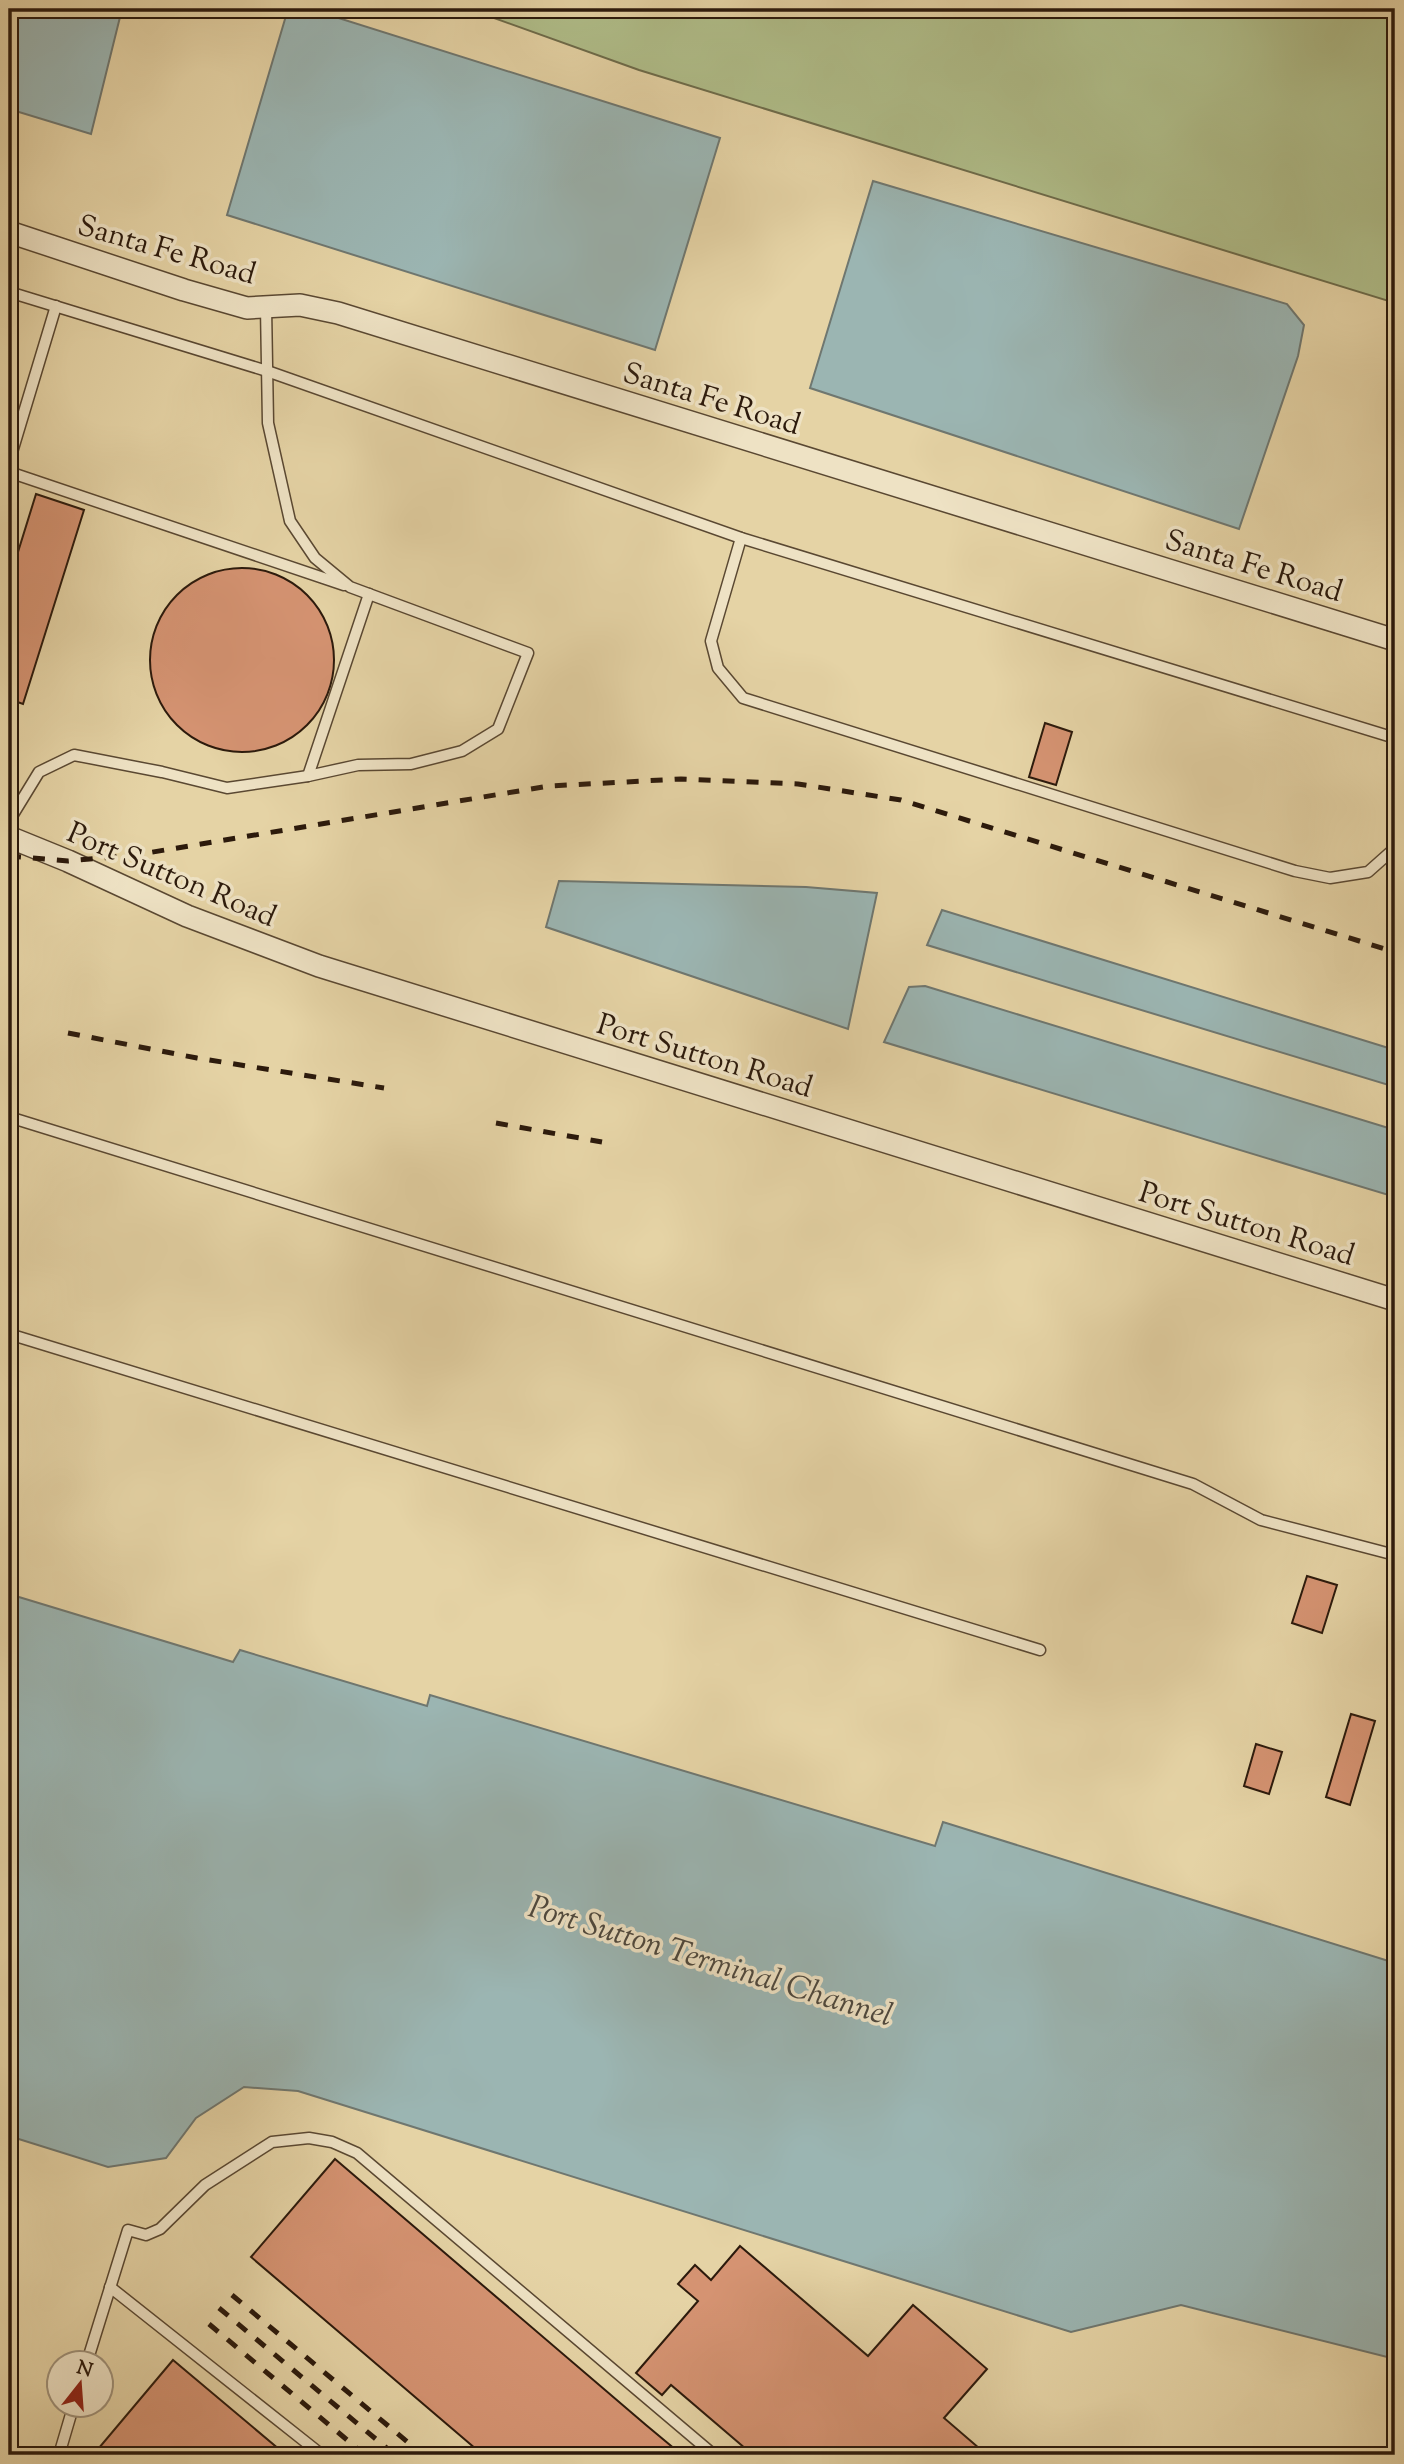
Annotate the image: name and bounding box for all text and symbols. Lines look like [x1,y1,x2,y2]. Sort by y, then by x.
street label: Santa Fe Road [72,205,261,297]
street label: Santa Fe Road [617,353,805,448]
street label: Santa Fe Road [1159,520,1347,615]
street label: Port Sutton Road [60,813,282,940]
street label: Port Sutton Road [591,1004,818,1111]
street label: Port Sutton Road [1133,1172,1360,1279]
water label: Port Sutton Terminal Channel [522,1886,898,2040]
north arrow [46,2348,116,2418]
text: N [73,2355,95,2385]

